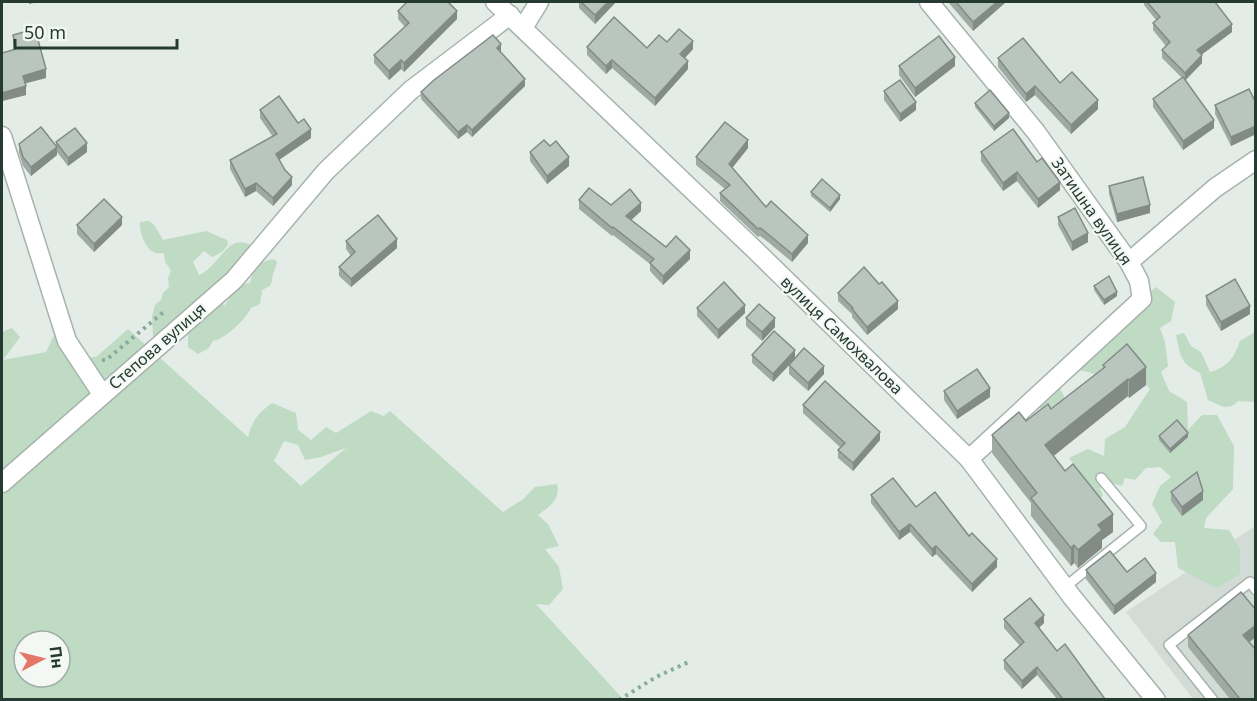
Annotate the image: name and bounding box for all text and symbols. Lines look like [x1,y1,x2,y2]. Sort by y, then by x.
scale bar [15,12,177,50]
text: 50 m [24,20,66,44]
street label: Затишна вулиця [1047,153,1137,269]
street label: вулиця Самохвалова [776,271,908,399]
street label: Степова вулиця [104,298,210,394]
north arrow [12,629,72,689]
text: Пн [45,645,69,670]

